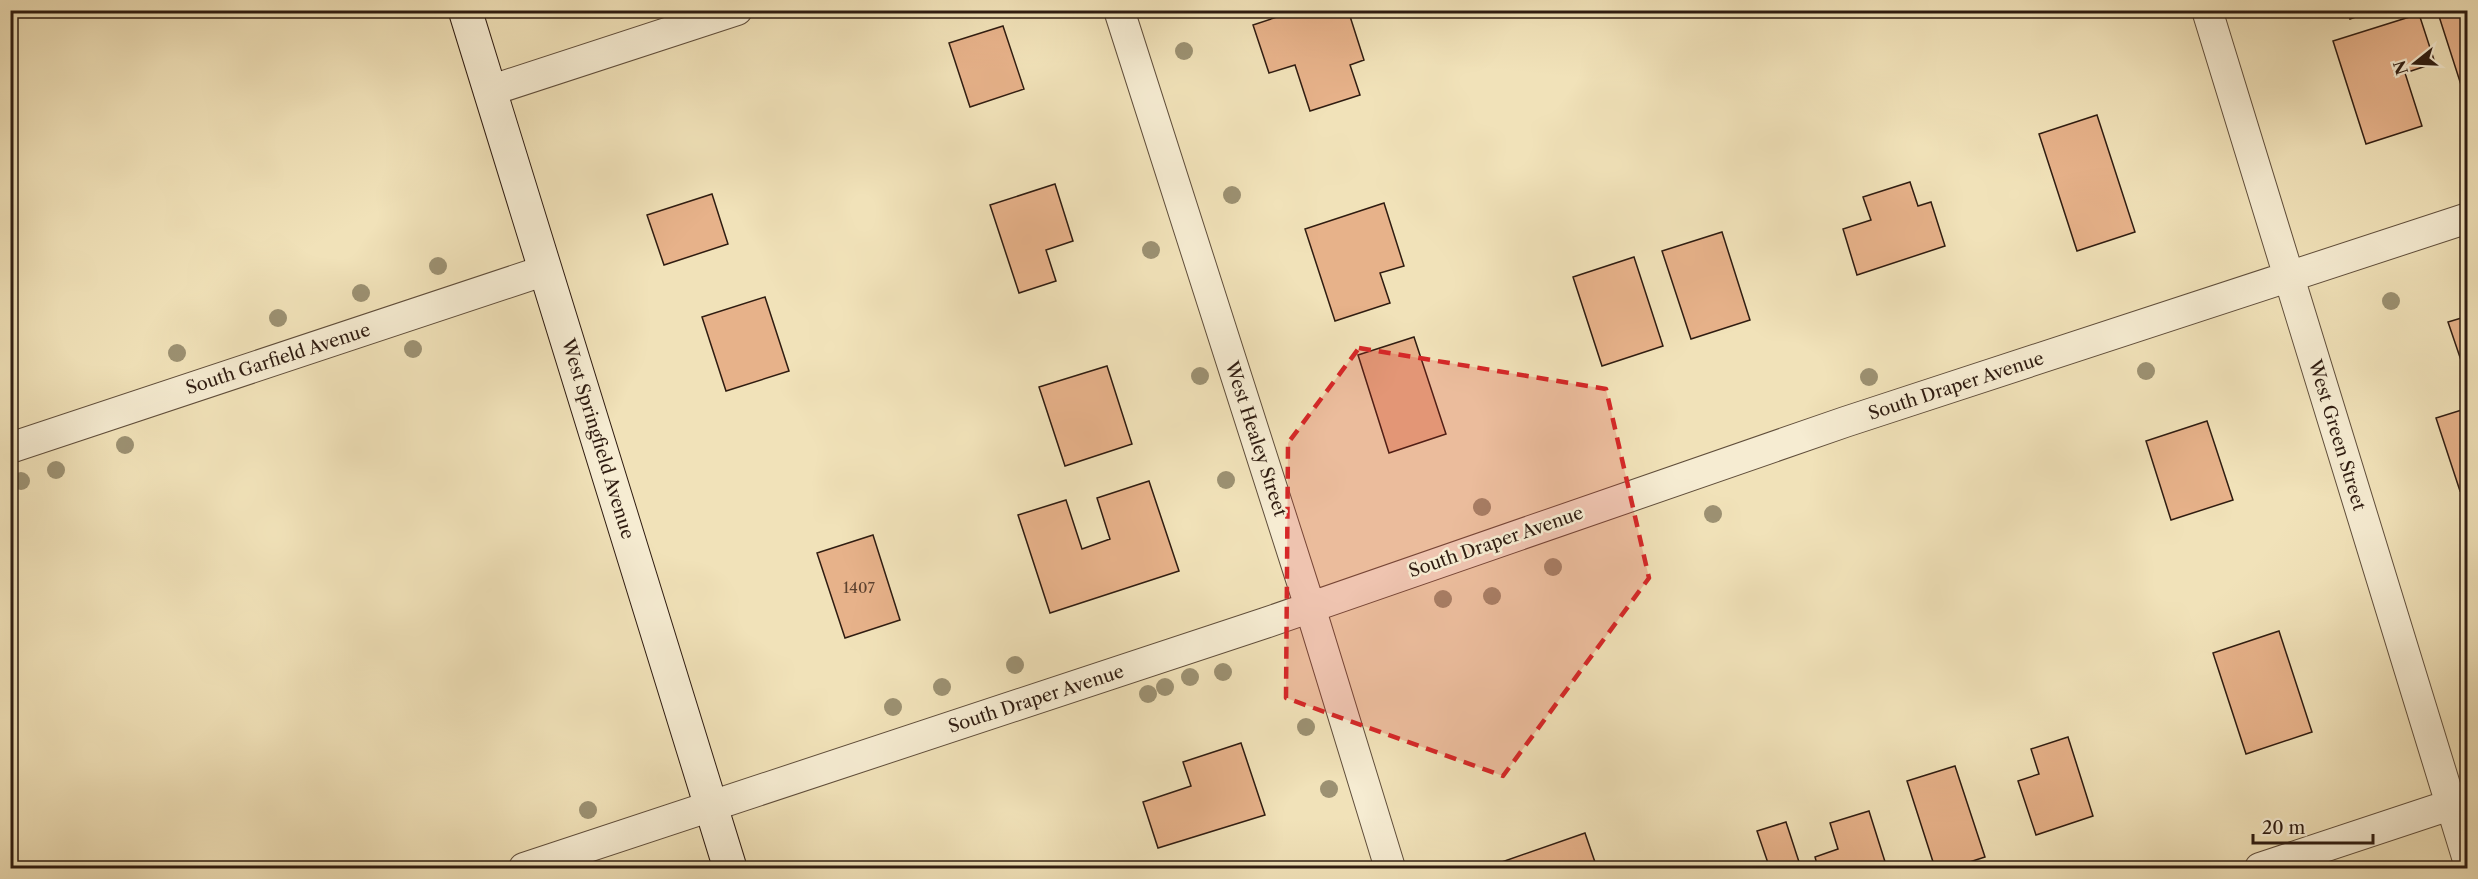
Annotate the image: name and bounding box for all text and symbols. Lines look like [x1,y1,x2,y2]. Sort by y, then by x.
north arrow [2385,33,2445,93]
text: N [2389,58,2412,77]
street label: South Garfield Avenue [183,319,373,399]
street label: West Springfield Avenue [557,335,639,542]
street label: South Draper Avenue [1865,347,2047,425]
street label: West Green Street [2303,356,2371,514]
street label: West Healey Street [1220,358,1292,520]
street label: South Draper Avenue [1406,502,1586,582]
house number: 1407 [843,578,876,597]
street label: South Draper Avenue [945,660,1127,738]
scale bar [2253,807,2373,845]
text: 20 m [2262,817,2306,839]

